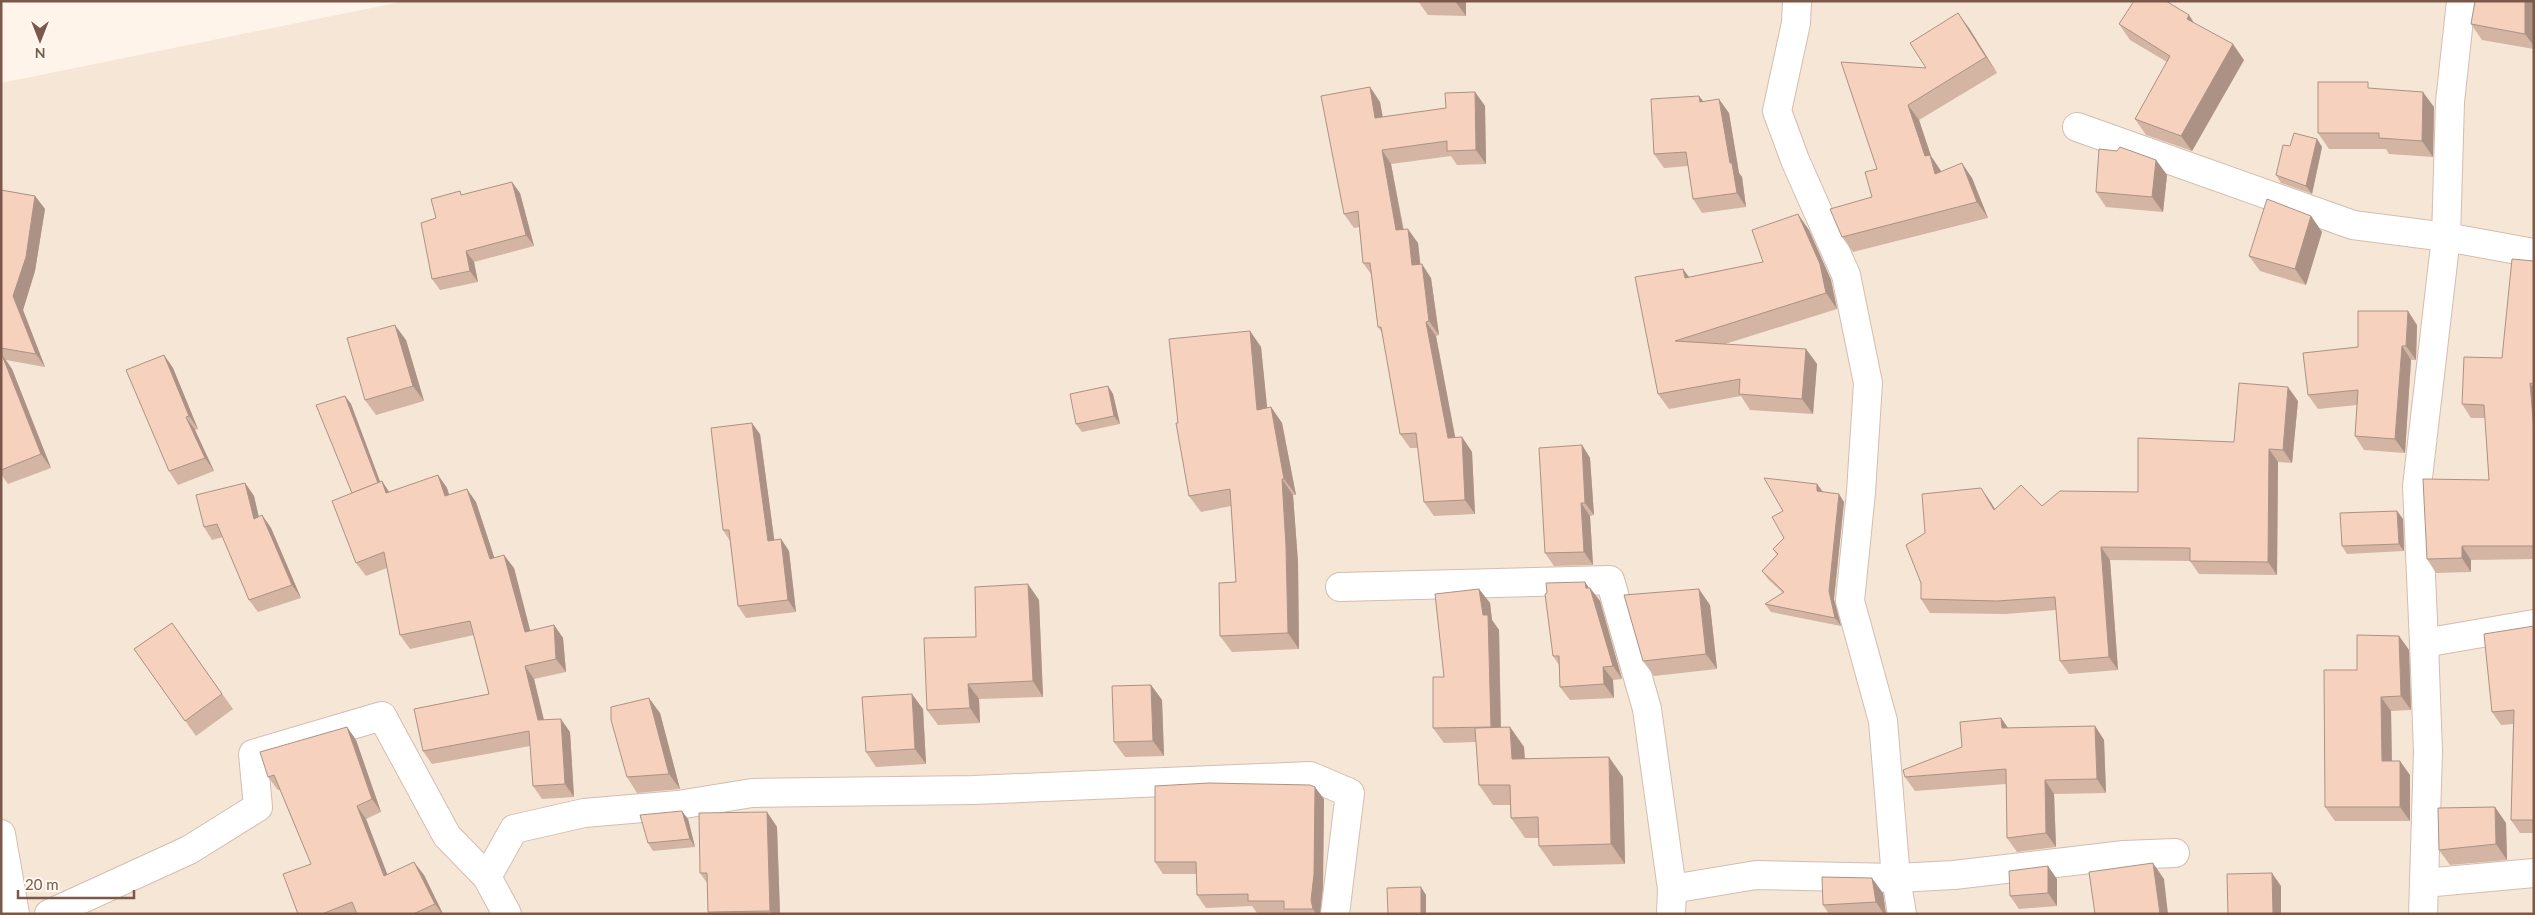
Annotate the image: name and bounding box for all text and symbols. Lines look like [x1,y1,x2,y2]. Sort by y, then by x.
north arrow [15,15,65,65]
text: N [35,45,45,62]
scale bar [18,868,134,900]
text: 20 m [25,875,59,893]

